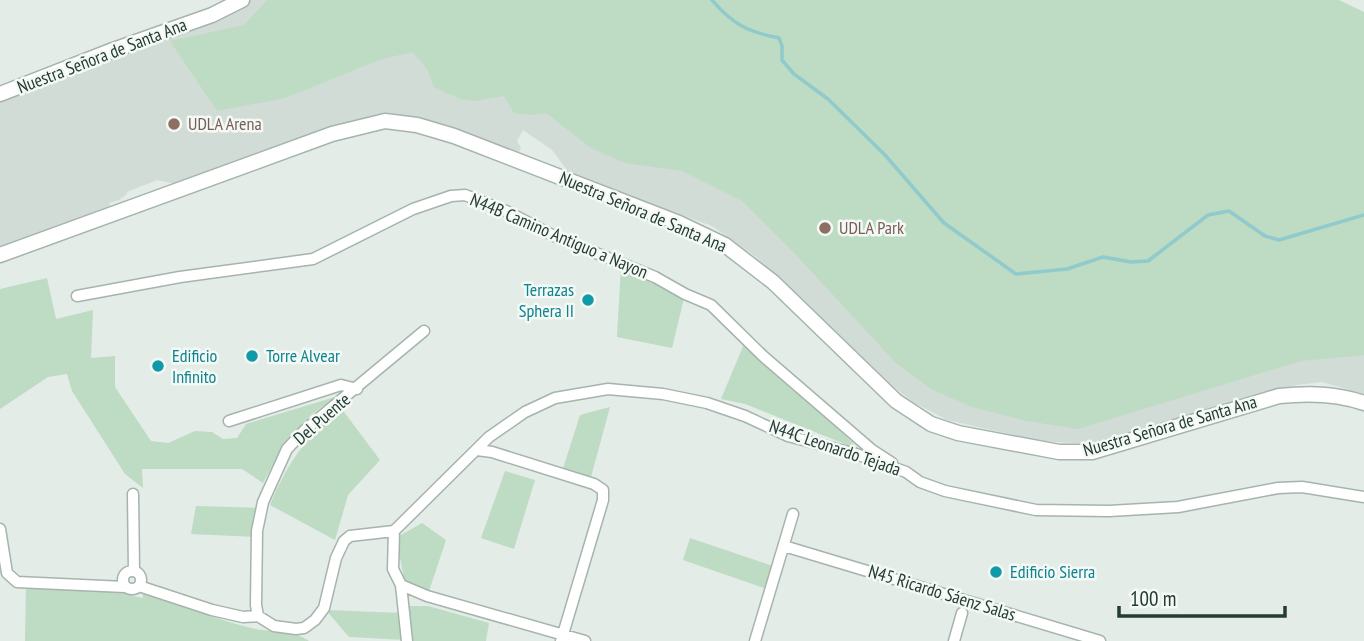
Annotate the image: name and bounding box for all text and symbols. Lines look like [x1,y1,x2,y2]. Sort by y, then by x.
street label: Nuestra Señora de Santa Ana [14,13,190,98]
place label: UDLA Arena [188,112,262,135]
marker: UDLA Arena [166,116,182,132]
street label: Nuestra Señora de Santa Ana [556,166,730,257]
street label: N44B Camino Antiguo a Nayon [467,188,652,283]
place label: UDLA Park [839,216,904,239]
marker: UDLA Park [817,220,833,236]
place label: Terrazas Sphera II [519,278,574,322]
marker: Terrazas Sphera II [580,292,596,308]
place label: Edificio Infinito [172,344,218,388]
place label: Torre Alvear [266,344,340,367]
marker: Torre Alvear [244,348,260,364]
marker: Edificio Infinito [150,358,166,374]
street label: Del Puente [288,388,355,450]
street label: Nuestra Señora de Santa Ana [1080,390,1259,461]
street label: N44C Leonardo Tejada [766,414,904,481]
street label: N45 Ricardo Sáenz Salas [866,559,1019,626]
place label: Edificio Sierra [1010,560,1095,583]
marker: Edificio Sierra [988,564,1004,580]
scale bar [1119,574,1285,618]
text: 100 m [1130,585,1176,612]

